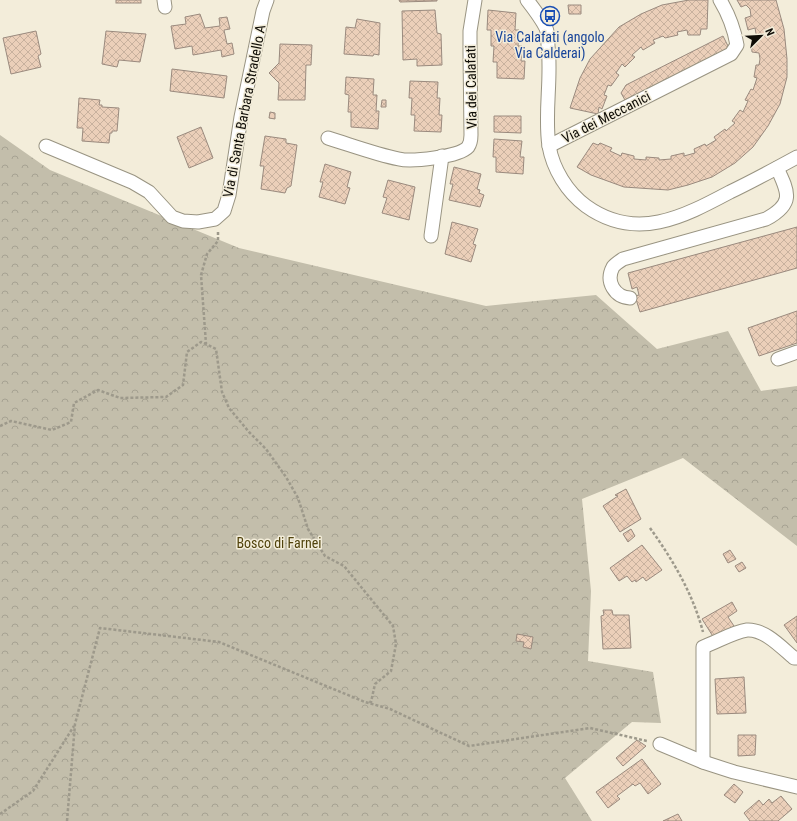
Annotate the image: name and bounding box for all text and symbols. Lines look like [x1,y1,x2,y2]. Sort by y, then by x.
bus stop icon: Via Calafati (angolo Via Calderai) [539,5,561,27]
north arrow [741,16,781,56]
street label: Via di Santa Barbara Stradello A [219,23,269,199]
text: N [762,26,777,38]
place label: Via Calafati (angolo Via Calderai) [495,29,605,62]
street label: Via dei Calafati [462,45,480,129]
street label: Via dei Meccanici [559,88,653,146]
park label: Bosco di Farnei [236,535,322,551]

